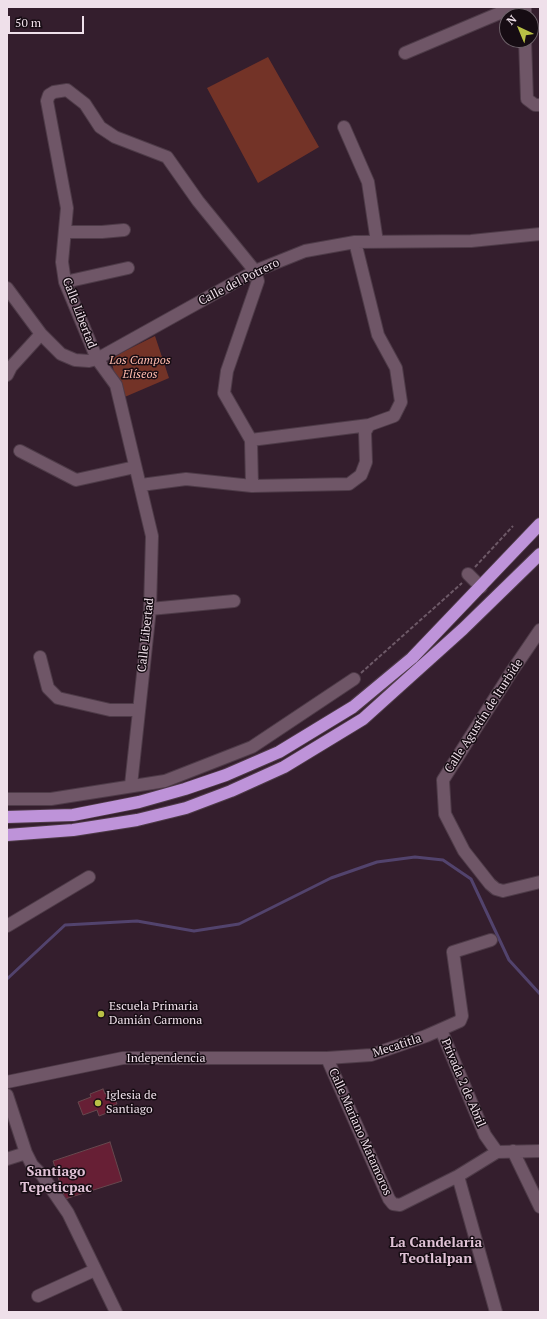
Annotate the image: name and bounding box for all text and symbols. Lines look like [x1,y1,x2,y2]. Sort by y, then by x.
scale bar [10,8,86,34]
north arrow [499,8,539,48]
text: N [503,12,519,28]
text: 50 m [15,15,41,30]
street label: Calle del Potrero [196,255,282,309]
street label: Calle Libertad [59,276,99,350]
park label: Los Campos Elíseos [109,354,171,382]
street label: Calle Libertad [135,597,157,673]
street label: Calle Agustín de Iturbide [442,656,526,776]
place label: Escuela Primaria Damián Carmona [109,1000,202,1028]
marker: Escuela Primaria Damián Carmona [96,1009,106,1019]
street label: Mecatitla [371,1031,423,1061]
street label: Privada 2 de Abril [438,1037,488,1129]
street label: Independencia [126,1052,206,1066]
street label: Calle Mariano Matamoros [325,1066,395,1198]
place label: Iglesia de Santiago [106,1089,157,1117]
marker: Iglesia de Santiago [93,1098,103,1108]
district label: Santiago Tepeticpac [20,1164,92,1196]
district label: La Candelaria Teotlalpan [390,1235,482,1268]

